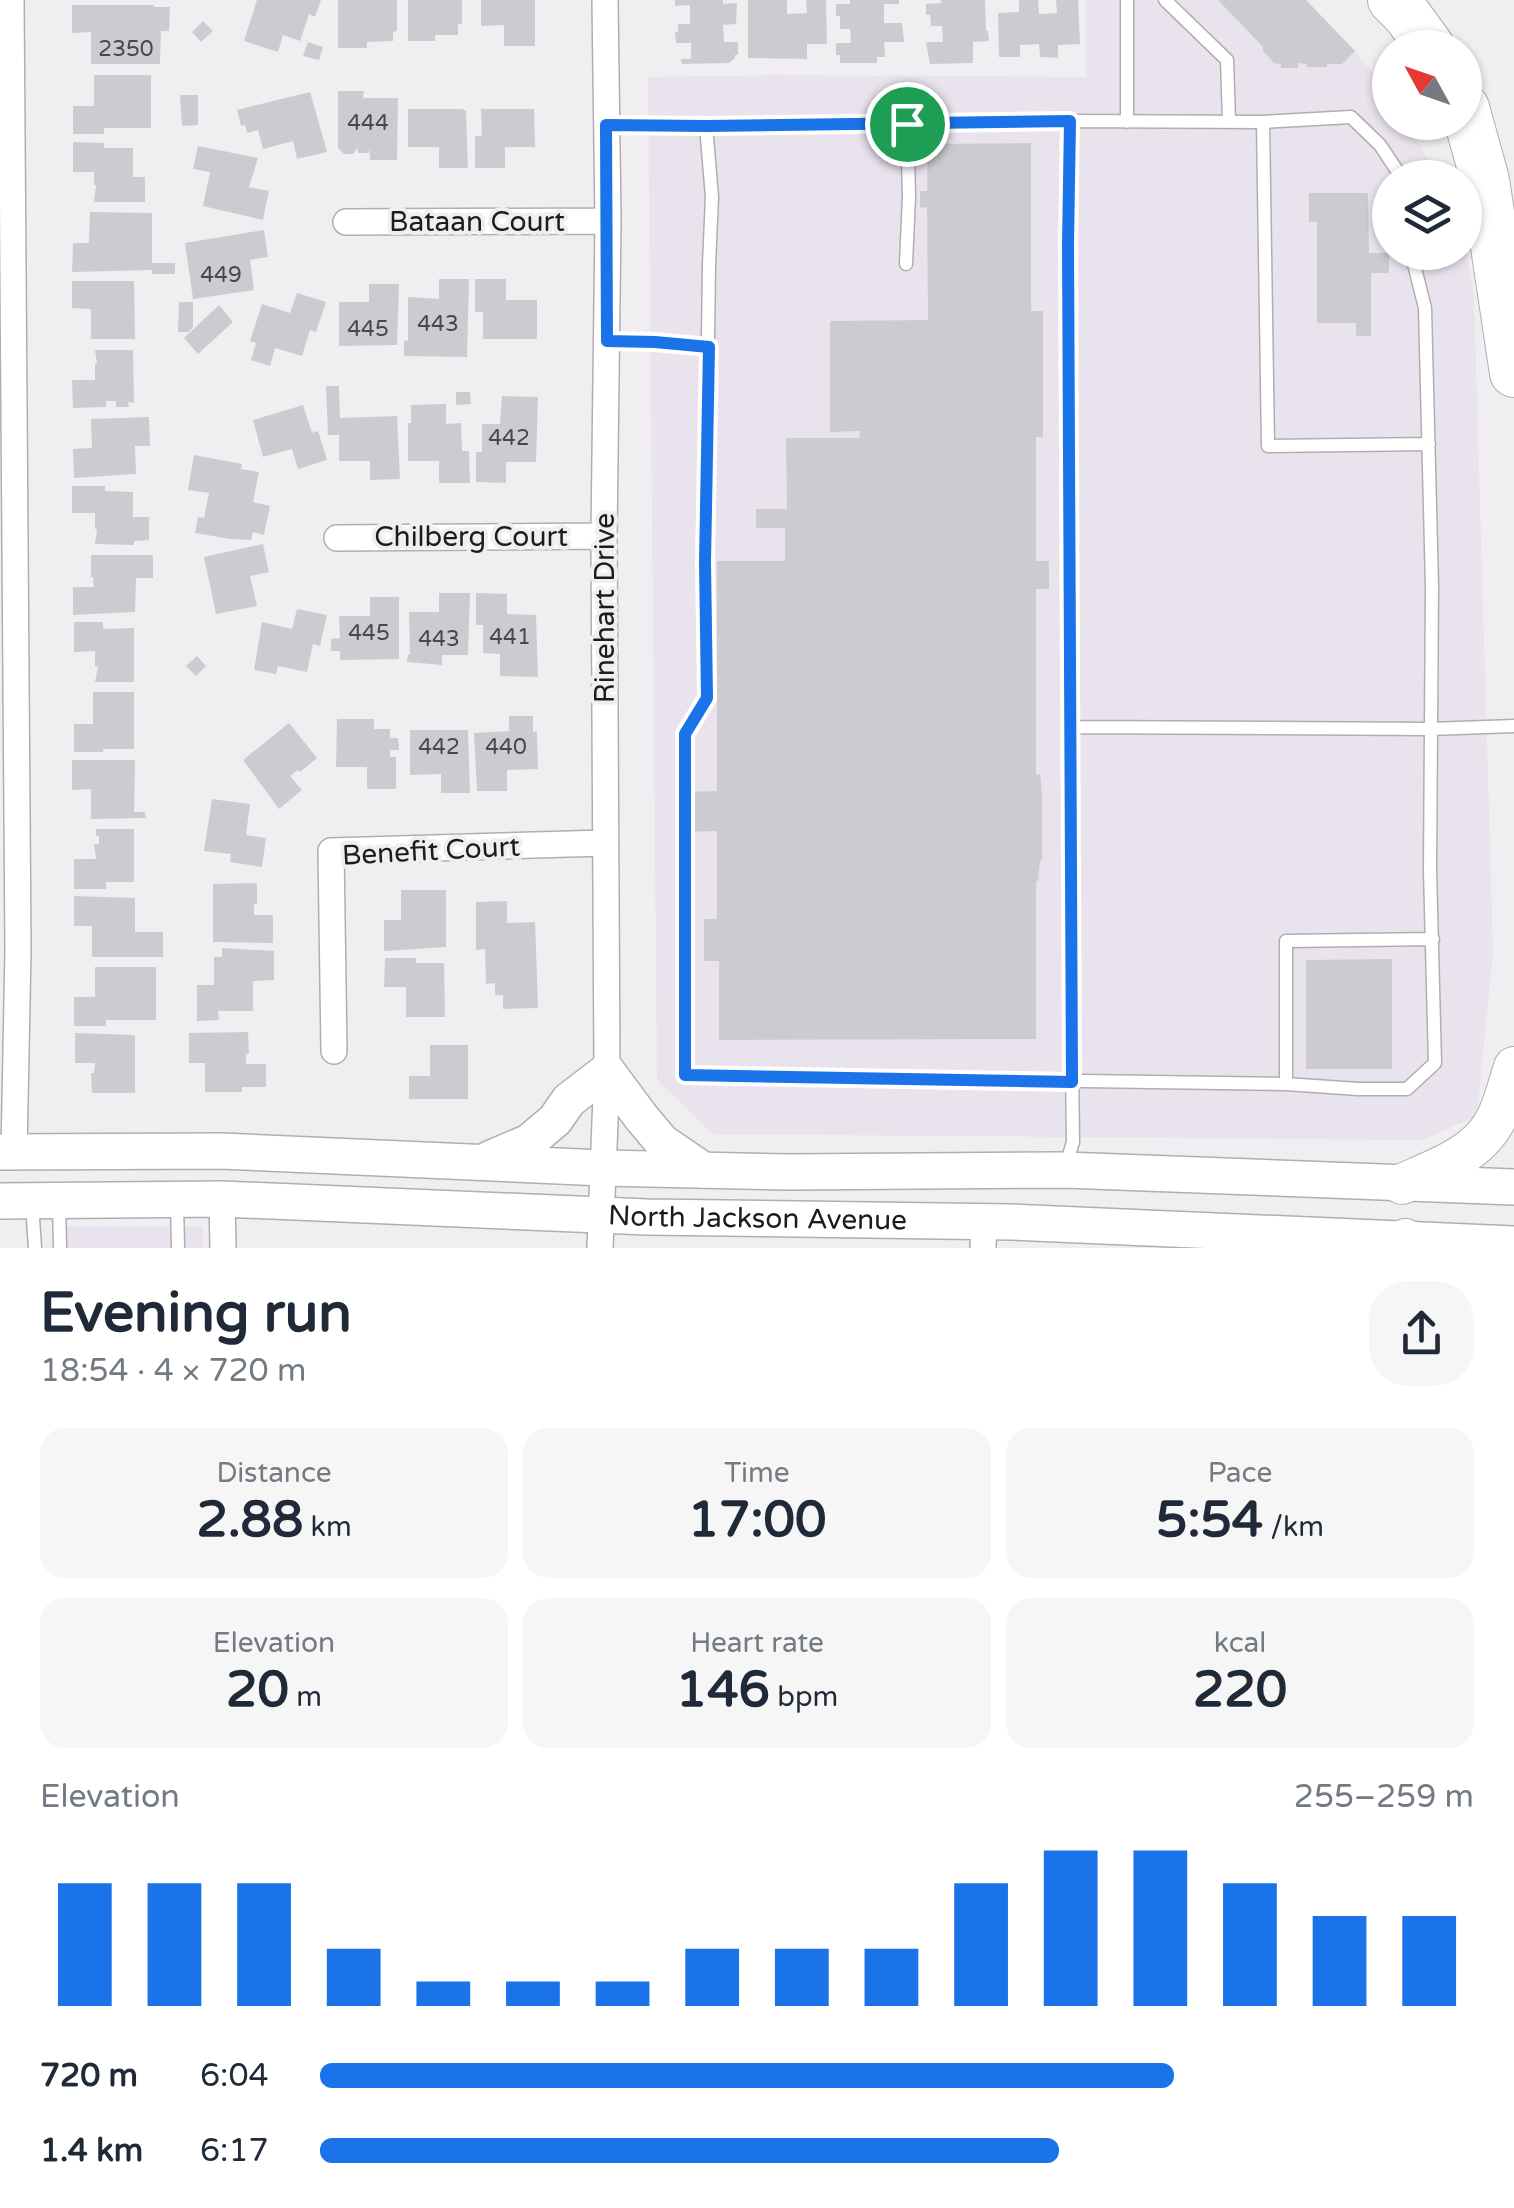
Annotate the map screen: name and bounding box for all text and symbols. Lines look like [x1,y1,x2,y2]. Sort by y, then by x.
north arrow [1372,30,1482,140]
map controls [1372,30,1482,270]
house number: 2350 [98,36,154,62]
pin [865,82,950,167]
icon: arrive [880,97,935,152]
house number: 444 [347,110,389,136]
button: layers [1372,160,1482,270]
street label: Bataan Court [389,205,565,239]
house number: 449 [200,262,242,288]
house number: 443 [417,311,459,337]
house number: 445 [347,316,389,342]
house number: 442 [488,425,530,451]
street label: Rinehart Drive [588,513,622,703]
street label: Chilberg Court [374,520,568,554]
house number: 445 [348,620,390,646]
house number: 441 [489,624,531,650]
house number: 443 [418,626,460,652]
house number: 442 [418,734,460,760]
house number: 440 [485,734,527,760]
street label: Benefit Court [341,829,521,873]
street label: North Jackson Avenue [607,1198,907,1238]
text: Evening run [40,1281,352,1347]
button: share [1369,1281,1474,1386]
text: 18:54 · 4 × 720 m [40,1352,306,1390]
text: Distance [216,1456,332,1490]
text: Time [724,1456,790,1490]
text: Pace [1208,1456,1272,1490]
text: 2.88 [196,1490,303,1550]
text: 17:00 [688,1490,826,1550]
text: 5:54 [1156,1490,1263,1550]
text: km [303,1510,352,1544]
text: /km [1263,1510,1324,1544]
text: Elevation [213,1626,335,1660]
text: Heart rate [690,1626,824,1660]
text: kcal [1214,1626,1266,1660]
text: 20 [226,1660,289,1720]
text: 146 [676,1660,770,1720]
text: 220 [1193,1660,1287,1720]
text: m [289,1680,322,1714]
text: bpm [770,1680,838,1714]
text: Elevation [40,1778,180,1816]
text: 255–259 m [1294,1778,1474,1816]
text: 720 m [40,2057,138,2095]
text: 6:04 [200,2057,269,2095]
text: 1.4 km [40,2132,143,2170]
text: 6:17 [200,2132,269,2170]

